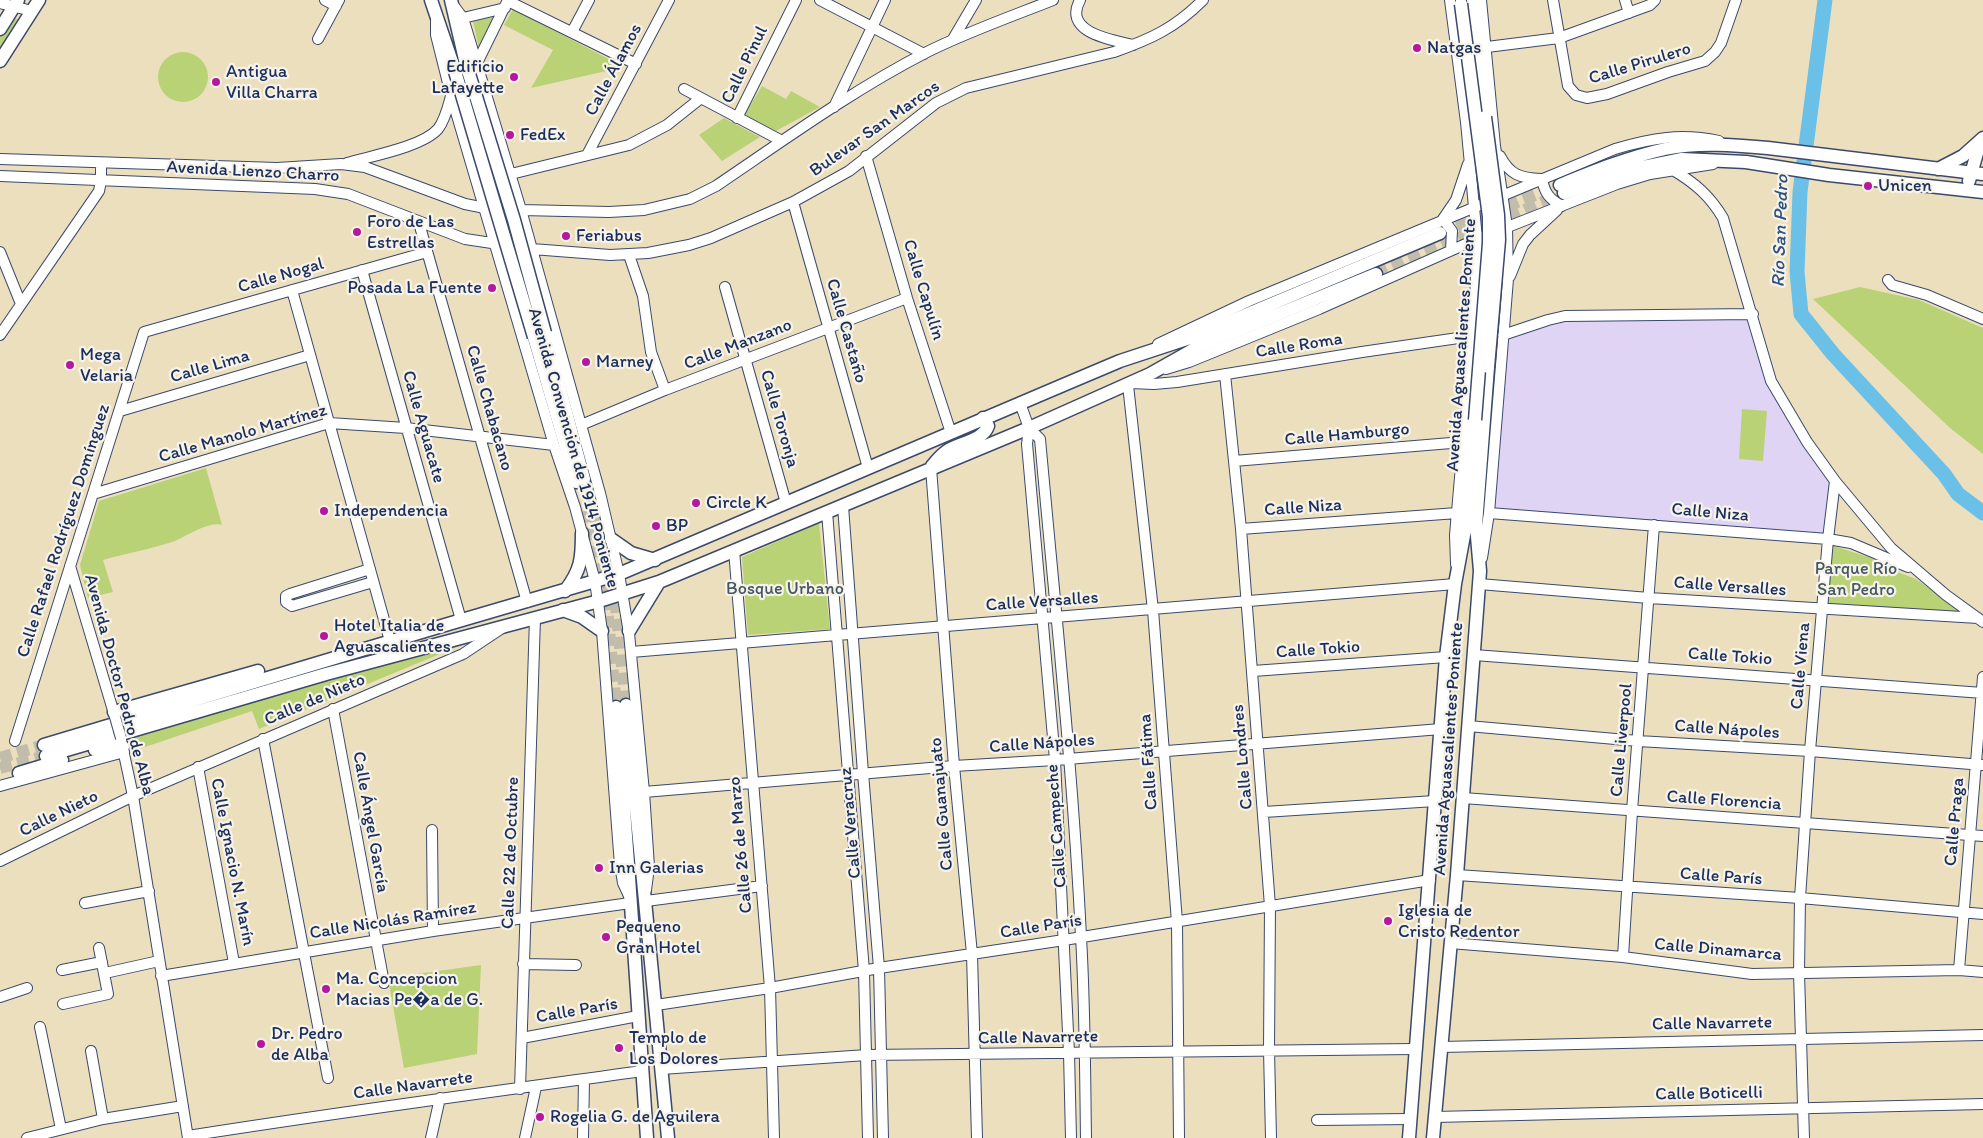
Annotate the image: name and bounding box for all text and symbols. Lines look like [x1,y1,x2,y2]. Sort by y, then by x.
street label: Calle Álamos [581,20,647,120]
street label: Calle Pinul [717,23,773,107]
place label: Natgas [1427,37,1481,59]
street label: Calle Pirulero [1586,38,1694,90]
marker: Natgas [1411,42,1423,54]
place label: Edificio Lafayette [431,56,504,98]
place label: Antigua Villa Charra [226,61,318,104]
marker: Edificio Lafayette [508,71,520,83]
marker: Antigua Villa Charra [210,76,222,88]
street label: Bulevar San Marcos [806,76,944,182]
place label: FedEx [520,124,566,146]
marker: FedEx [504,129,516,141]
street label: Avenida Lienzo Charro [166,157,340,187]
water label: Río San Pedro [1768,174,1794,288]
place label: Unicen [1878,175,1932,197]
marker: Unicen [1862,180,1874,192]
place label: Foro de Las Estrellas [367,211,454,253]
street label: Avenida Aguascalientes Poniente [1442,218,1482,472]
place label: Feriabus [576,225,642,247]
marker: Foro de Las Estrellas [351,226,363,238]
marker: Feriabus [560,230,572,242]
street label: Calle Capulín [897,237,949,343]
street label: Calle Nogal [236,253,326,299]
street label: Calle Castaño [821,276,871,386]
place label: Posada La Fuente [347,277,482,299]
marker: Posada La Fuente [486,282,498,294]
street label: Avenida Convención de 1914 Poniente [523,305,623,591]
street label: Calle Manzano [681,315,795,375]
street label: Calle Roma [1254,328,1344,364]
street label: Calle Chabacano [461,343,517,473]
place label: Mega Velaria [80,344,133,386]
street label: Calle Lima [168,345,252,389]
place label: Marney [596,351,653,373]
marker: Marney [580,356,592,368]
marker: Mega Velaria [64,359,76,371]
street label: Calle Aguacate [397,368,449,486]
street label: Calle Toronja [755,368,803,470]
street label: Calle Manolo Martínez [156,400,330,468]
street label: Calle Rafael Rodríguez Domínguez [13,401,115,661]
street label: Calle Hamburgo [1284,419,1410,451]
place label: Circle K [706,492,767,514]
street label: Calle Niza [1263,495,1343,521]
marker: Circle K [690,497,702,509]
street label: Calle Niza [1670,499,1750,527]
place label: Independencia [334,500,448,522]
marker: Independencia [318,505,330,517]
place label: BP [666,515,688,537]
marker: BP [650,520,662,532]
park label: Parque Río San Pedro [1815,558,1897,600]
street label: Avenida Doctor Pedro de Alba [79,572,159,798]
street label: Calle Versalles [1673,572,1787,602]
park label: Bosque Urbano [726,578,844,600]
street label: Calle Versalles [985,587,1099,617]
place label: Hotel Italia de Aguascalientes [334,615,451,658]
street label: Avenida Aguascalientes Poniente [1429,622,1469,876]
street label: Calle Viena [1786,622,1816,710]
marker: Hotel Italia de Aguascalientes [318,630,330,642]
street label: Calle Tokio [1275,636,1361,664]
street label: Calle Tokio [1687,643,1773,671]
street label: Calle de Nieto [261,669,369,731]
street label: Calle Liverpool [1606,682,1638,798]
street label: Calle Londres [1228,703,1258,811]
street label: Calle Fátima [1135,713,1163,811]
street label: Calle Nápoles [1674,716,1780,744]
street label: Calle Nápoles [989,730,1095,758]
street label: Calle Guanajuato [925,736,959,872]
street label: Calle Ángel García [347,750,393,894]
street label: Calle Campeche [1042,763,1072,889]
street label: Calle Veracruz [835,766,867,880]
street label: Calle Ignacio N. Marín [205,776,259,948]
street label: Calle 22 de Octubre [498,776,524,930]
street label: Calle 26 de Marzo [724,776,758,914]
street label: Calle Praga [1940,777,1970,867]
street label: Calle Nieto [16,786,102,842]
street label: Calle Florencia [1666,786,1782,816]
place label: Inn Galerias [609,857,704,879]
marker: Inn Galerias [593,862,605,874]
street label: Calle París [1679,863,1763,891]
street label: Calle Nicolás Ramírez [308,897,478,945]
place label: Iglesia de Cristo Redentor [1398,900,1520,942]
street label: Calle París [999,910,1083,944]
marker: Iglesia de Cristo Redentor [1382,915,1394,927]
place label: Pequeno Gran Hotel [616,916,701,959]
marker: Pequeno Gran Hotel [600,931,612,943]
street label: Calle Dinamarca [1653,934,1783,966]
place label: Ma. Concepcion Macias Pe�a de G. [336,968,483,1011]
marker: Ma. Concepcion Macias Pe�a de G. [320,983,332,995]
street label: Calle París [534,993,620,1029]
street label: Calle Navarrete [1652,1012,1772,1036]
place label: Dr. Pedro de Alba [271,1023,343,1066]
street label: Calle Navarrete [978,1026,1098,1050]
place label: Templo de Los Dolores [629,1027,718,1070]
marker: Dr. Pedro de Alba [255,1038,267,1050]
marker: Templo de Los Dolores [613,1042,625,1054]
street label: Calle Navarrete [352,1067,474,1105]
street label: Calle Boticelli [1655,1082,1763,1106]
place label: Rogelia G. de Aguilera [550,1106,720,1128]
marker: Rogelia G. de Aguilera [534,1111,546,1123]

